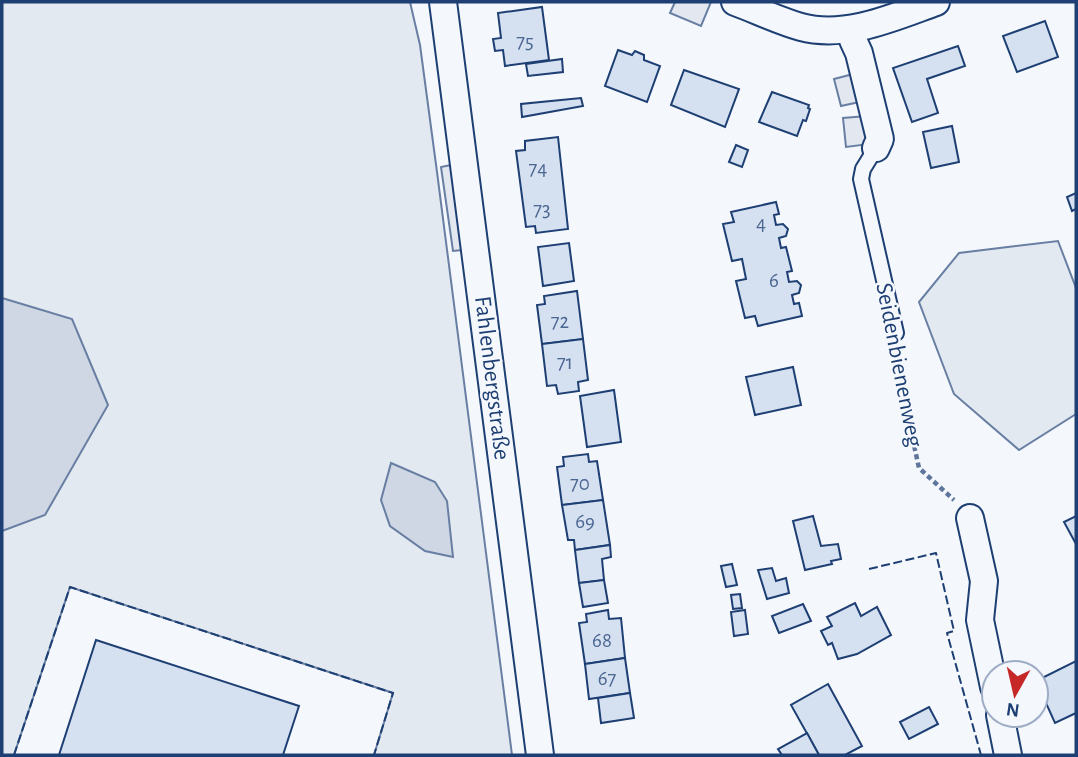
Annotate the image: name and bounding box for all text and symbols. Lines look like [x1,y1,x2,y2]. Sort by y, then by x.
house number: 75 [516,31,534,52]
house number: 74 [529,158,547,179]
house number: 73 [533,199,551,220]
house number: 4 [756,213,766,234]
house number: 6 [769,270,779,291]
street label: Seidenbienenweg [871,281,927,449]
street label: Fahlenbergstraße [470,295,514,461]
house number: 72 [551,311,569,332]
house number: 71 [557,352,573,373]
house number: 70 [570,473,590,494]
house number: 69 [575,511,595,532]
house number: 68 [592,630,612,651]
north arrow [980,659,1050,729]
house number: 67 [598,668,617,689]
text: N [1005,699,1021,720]

